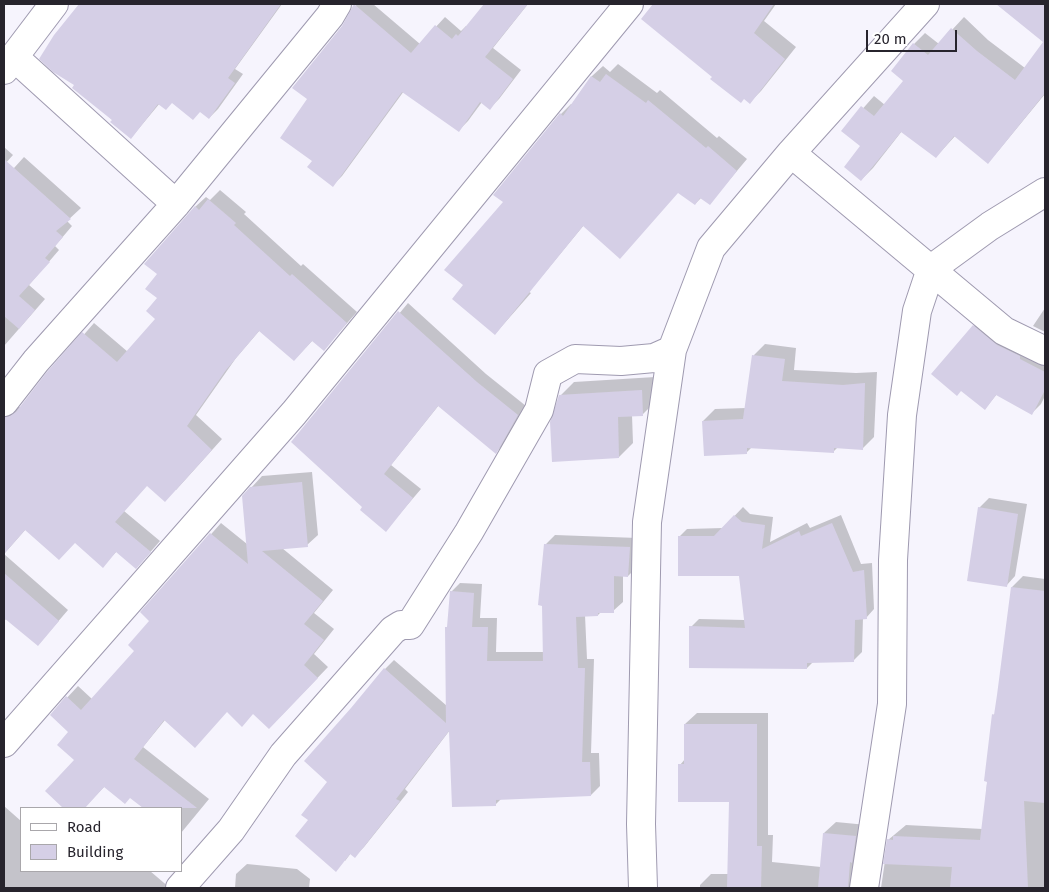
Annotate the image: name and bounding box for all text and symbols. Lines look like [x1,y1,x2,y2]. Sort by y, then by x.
scale bar [869,20,960,52]
text: 20 m [874,30,907,48]
legend [20,807,182,872]
text: Road [67,818,102,836]
text: Building [67,843,123,861]

